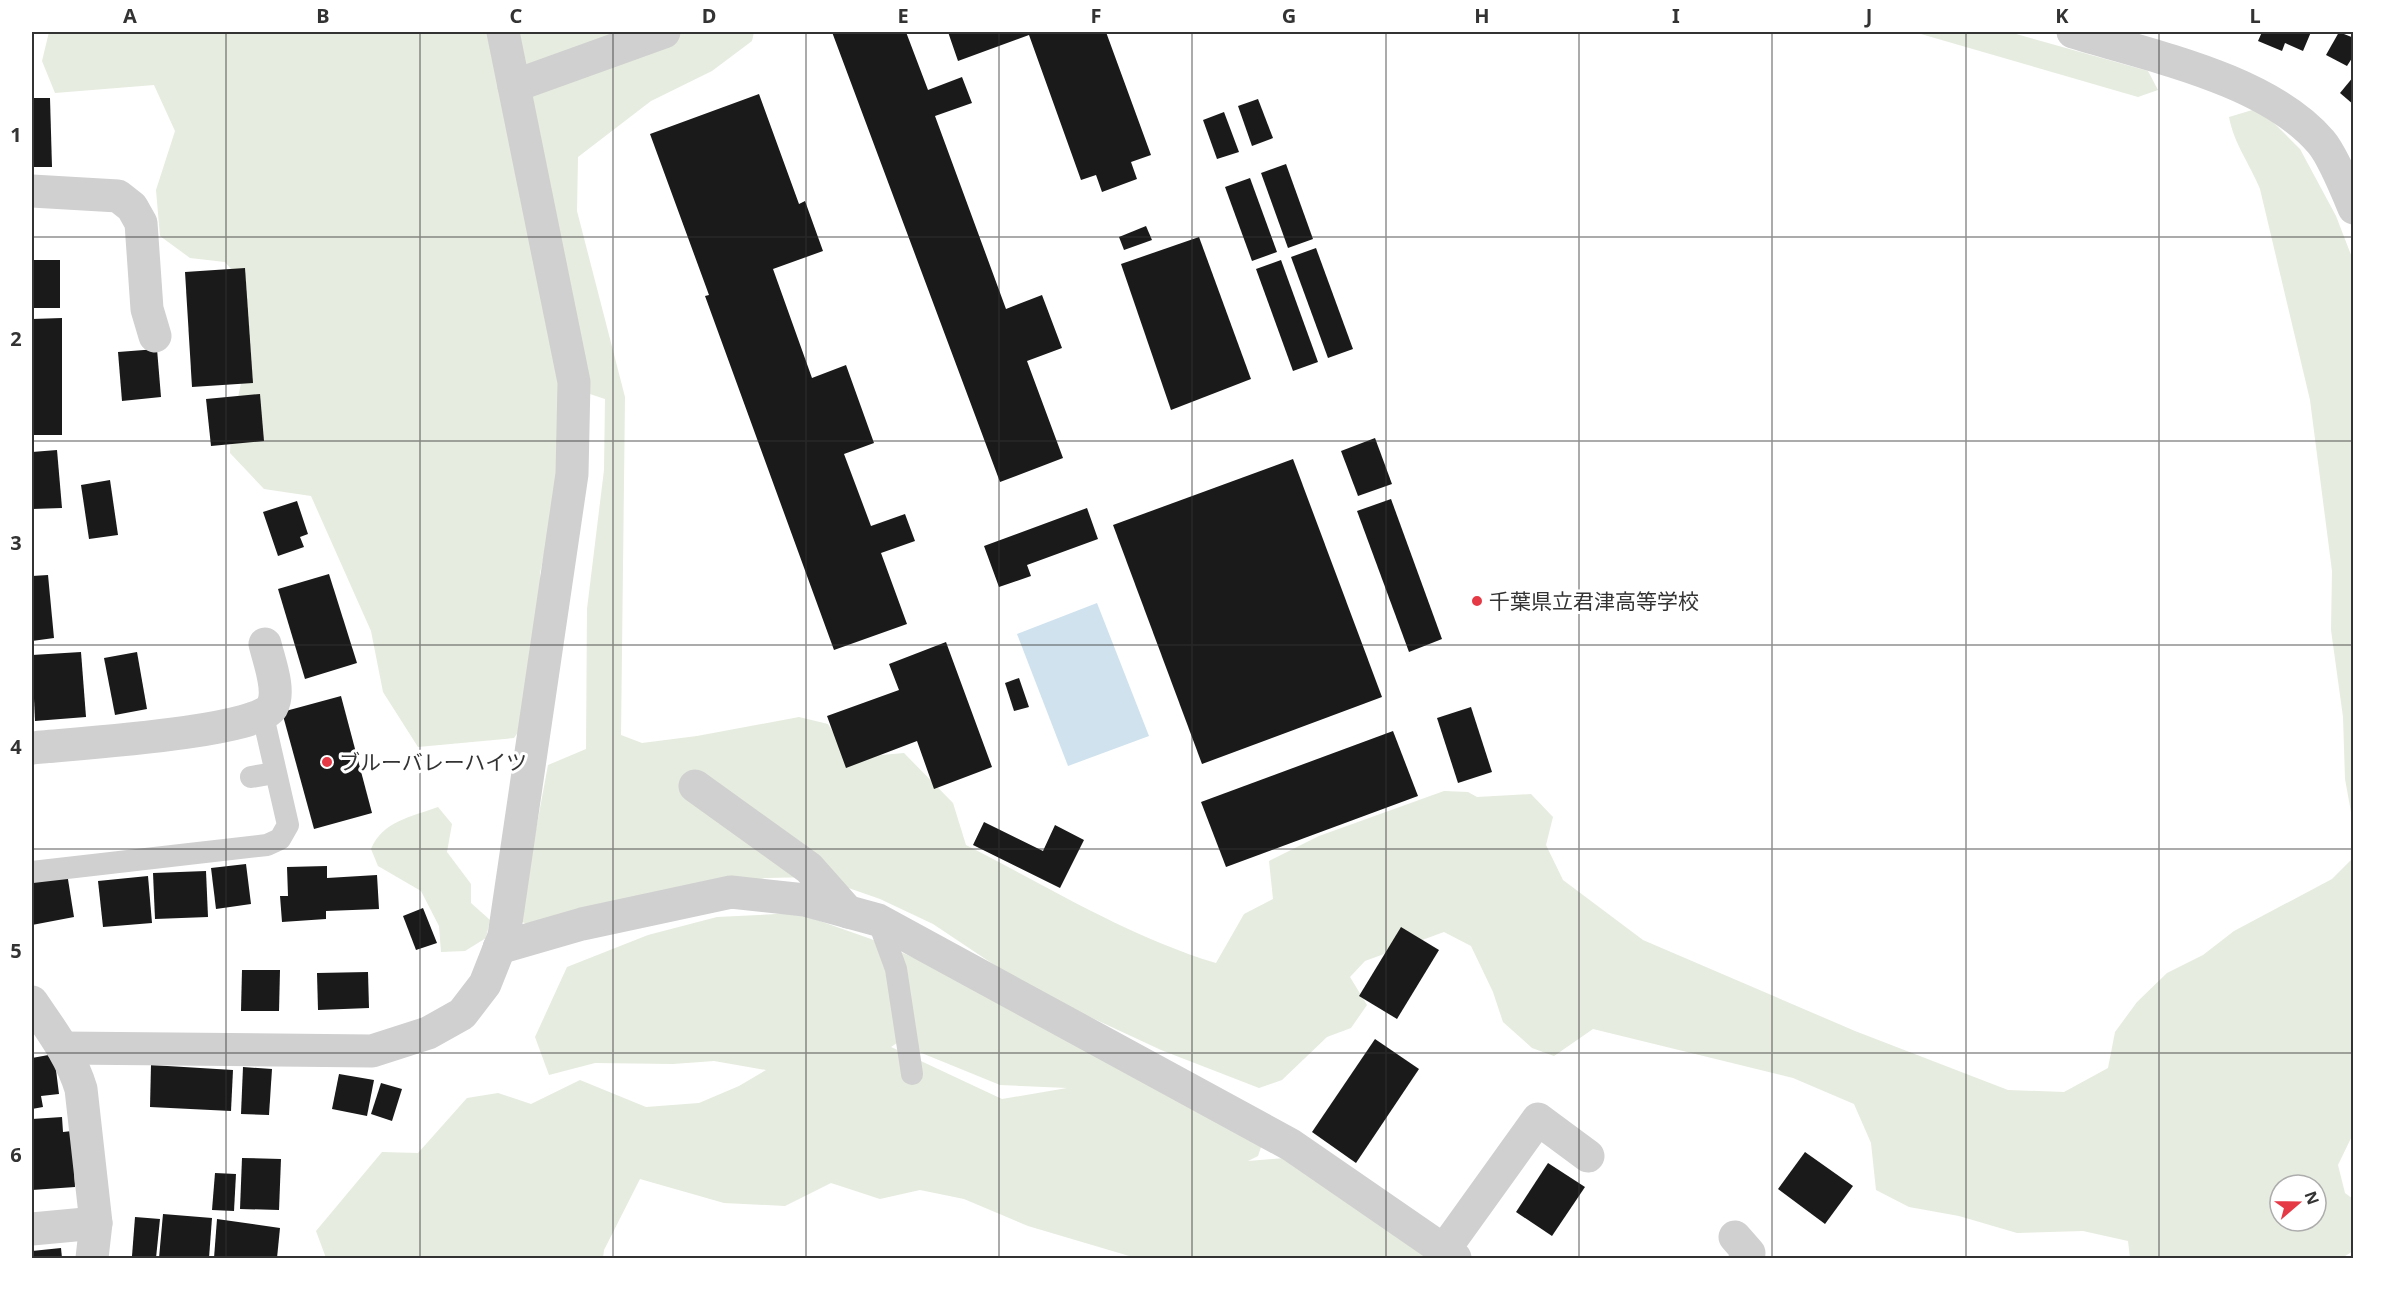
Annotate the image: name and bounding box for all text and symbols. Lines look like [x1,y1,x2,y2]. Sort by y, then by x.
text: A [123,2,137,29]
text: B [316,2,330,29]
text: C [510,2,523,29]
text: D [702,2,716,29]
text: E [897,2,909,29]
text: F [1091,2,1101,29]
text: G [1282,2,1296,29]
text: H [1474,2,1490,29]
text: I [1672,2,1680,29]
text: J [1864,2,1872,29]
text: K [2055,2,2069,29]
text: L [2249,2,2261,29]
text: 1 [10,121,22,148]
text: 2 [10,325,22,352]
text: 3 [10,529,22,556]
place label: 千葉県立君津高等学校 [1489,587,1699,615]
marker: 千葉県立君津高等学校 [1470,594,1484,608]
text: 4 [10,733,22,760]
place label: ブルーバレーハイツ [339,748,527,776]
marker: ブルーバレーハイツ [320,755,334,769]
text: 5 [10,937,22,964]
text: 6 [10,1141,22,1168]
north arrow [2268,1173,2328,1233]
text: N [2300,1188,2325,1208]

